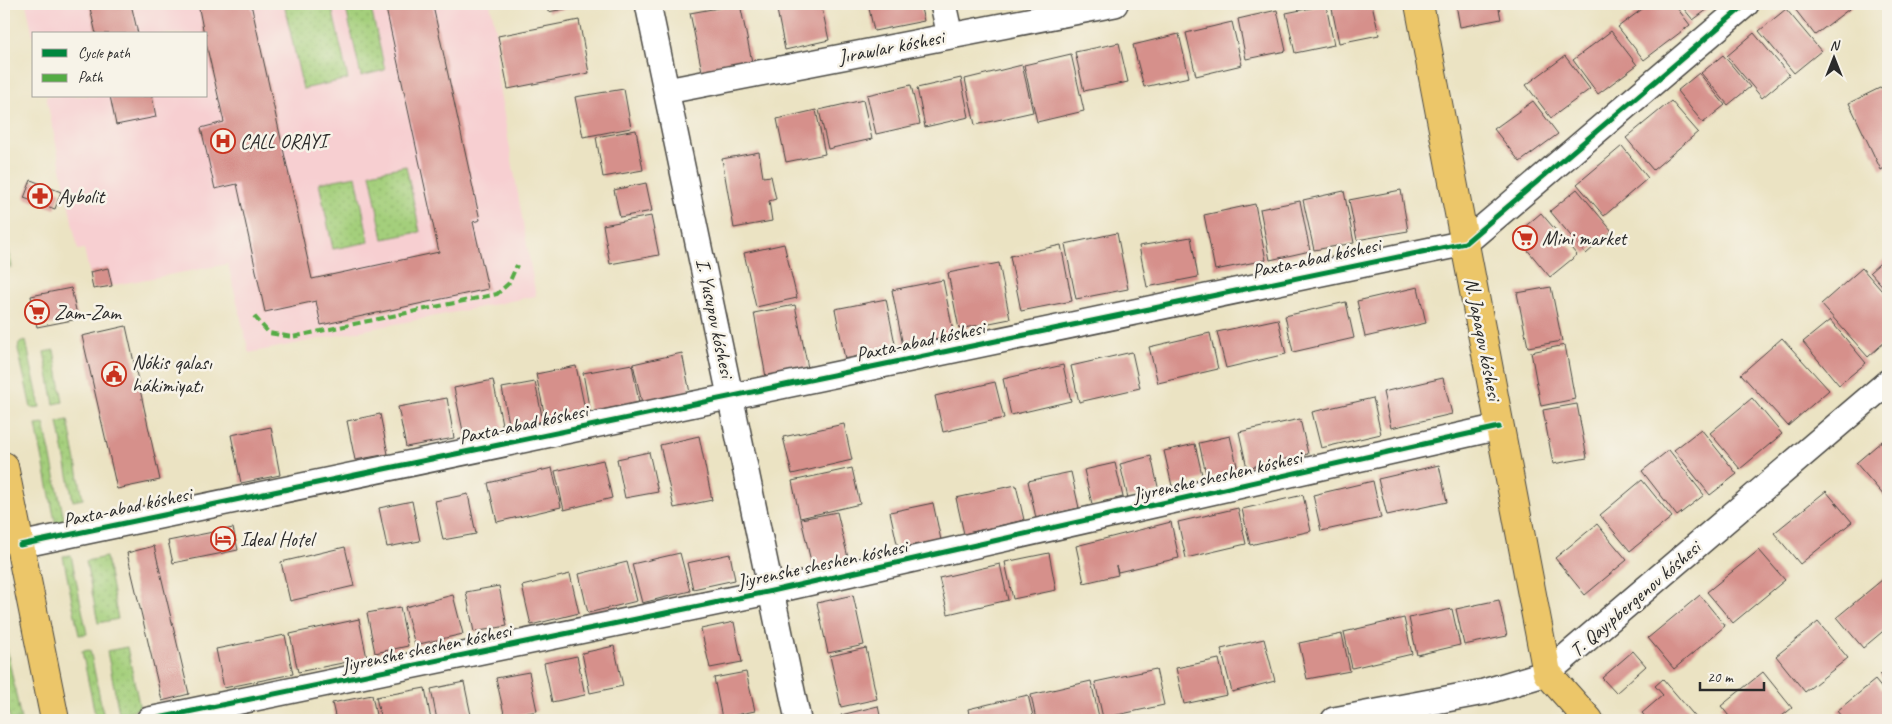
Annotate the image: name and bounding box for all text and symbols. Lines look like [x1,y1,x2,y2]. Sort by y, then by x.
street label: Jırawlar kóshesi [835,24,948,70]
legend [32,32,208,98]
north arrow [1810,32,1860,82]
text: N [1830,37,1841,54]
text: Cycle path [78,44,130,63]
text: Path [78,68,104,87]
hospital icon: CALL ORAYI [210,128,236,154]
place label: CALL ORAYI [240,129,332,154]
pharmacy icon: Aybolit [27,183,53,209]
place label: Aybolit [58,184,107,209]
supermarket icon: Mini market [1512,225,1538,251]
place label: Mini market [1542,226,1629,251]
street label: Paxta-abad kóshesi [1249,232,1385,284]
street label: I. Yusupov kóshesi [690,256,740,382]
street label: N. Japaqov kóshesi [1459,276,1508,405]
supermarket icon: Zam-Zam [24,299,50,325]
place label: Zam-Zam [54,300,122,325]
street label: Paxta-abad kóshesi [853,315,989,367]
place label: Nókis qalası hákimiyatı [132,350,213,398]
public building icon: Nókis qalası hákimiyatı [101,361,127,387]
street label: Paxta-abad kóshesi [456,398,592,450]
street label: Jiyrenshe sheshen kóshesi [1129,444,1306,508]
street label: Paxta-abad kóshesi [60,481,196,533]
hotel icon: Ideal Hotel [210,526,236,552]
place label: Ideal Hotel [240,527,317,552]
street label: Jiyrenshe sheshen kóshesi [734,533,911,594]
street label: T. Qayıpbergenov kóshesi [1564,534,1707,663]
street label: Jiyrenshe sheshen kóshesi [338,617,515,678]
scale bar [1700,659,1763,691]
text: 20 m [1707,668,1734,687]

